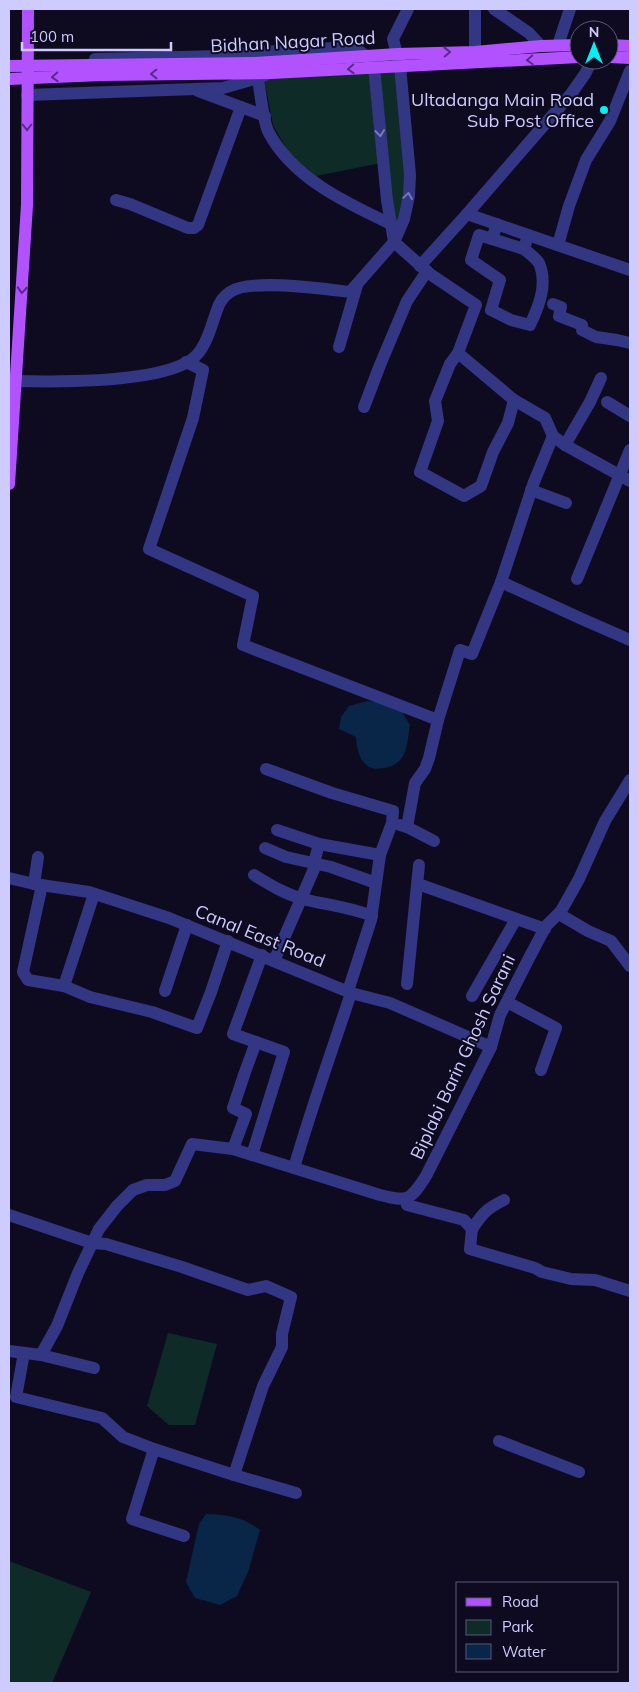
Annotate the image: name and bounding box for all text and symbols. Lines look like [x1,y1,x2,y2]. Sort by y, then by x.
scale bar [22,20,171,52]
north arrow [569,20,619,70]
text: N [589,23,599,41]
street label: Bidhan Nagar Road [210,26,376,57]
text: 100 m [30,27,74,46]
one-way arrow [443,47,451,58]
one-way arrow [526,55,534,65]
one-way arrow [346,63,354,74]
one-way arrow [150,69,158,80]
one-way arrow [51,72,59,83]
place label: Ultadanga Main Road Sub Post Office [411,88,594,132]
marker: Ultadanga Main Road Sub Post Office [598,104,610,116]
one-way arrow [22,124,32,132]
one-way arrow [374,130,385,138]
one-way arrow [402,191,413,199]
one-way arrow [16,286,27,294]
street label: Canal East Road [192,899,329,972]
street label: Biplabi Barin Ghosh Sarani [405,951,520,1163]
legend [456,1582,619,1672]
text: Road [502,1592,539,1611]
text: Park [502,1617,534,1636]
text: Water [502,1642,546,1661]

